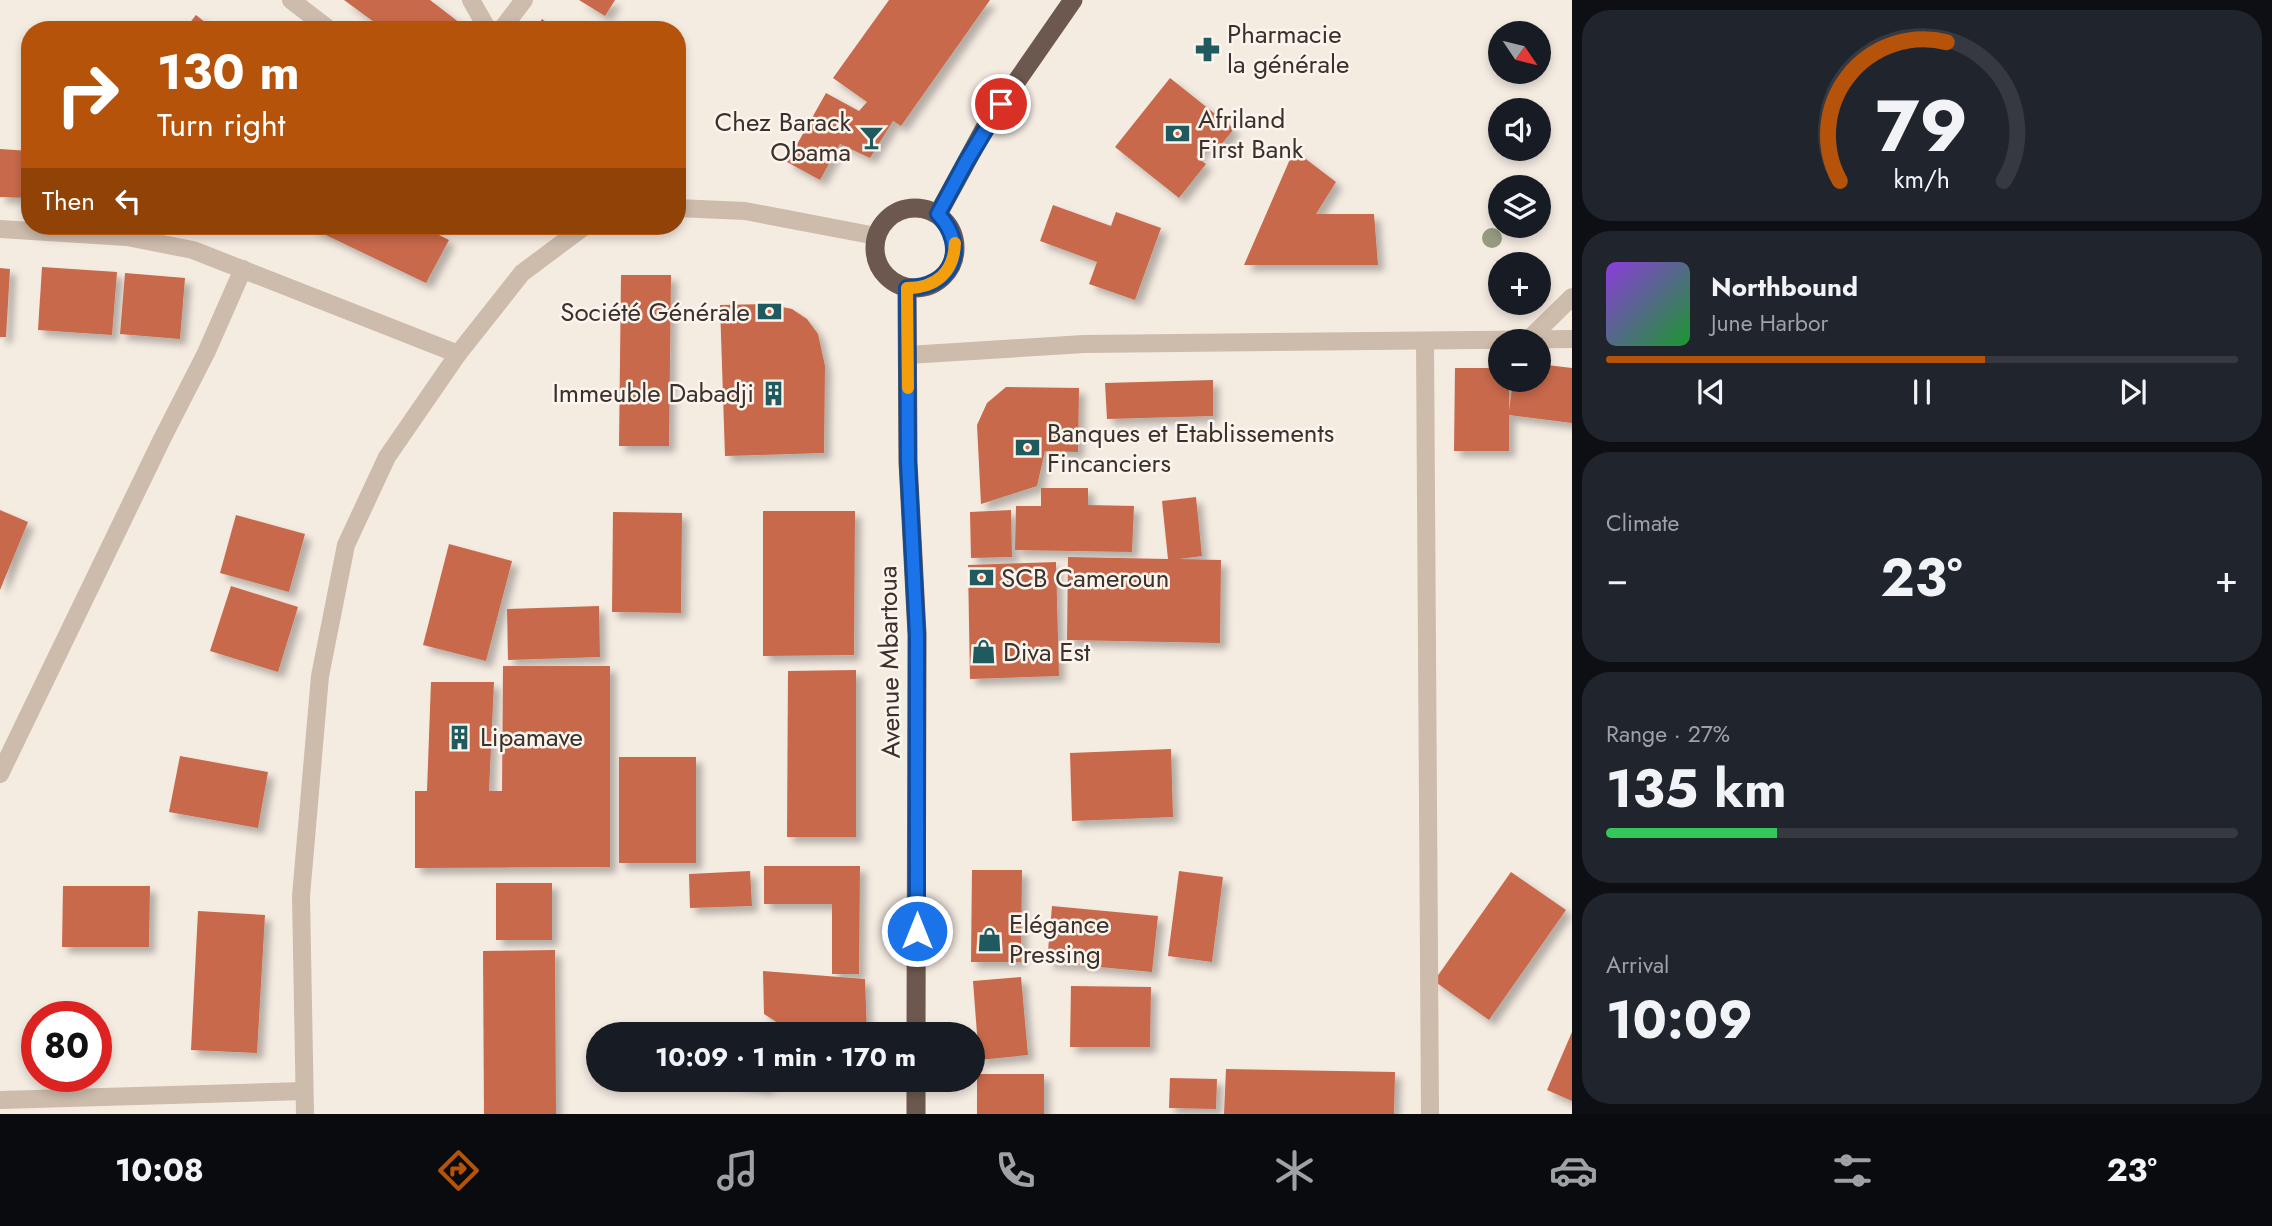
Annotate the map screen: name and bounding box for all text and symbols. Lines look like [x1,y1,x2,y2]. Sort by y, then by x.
place label: Pharmacie la générale [1227,15,1349,83]
north arrow [1488,21,1550,84]
map controls [1488,21,1551,392]
pharmacy icon: Pharmacie la générale [1193,35,1221,63]
text: 130 m [157,37,300,107]
icon: right [42,49,133,140]
pin [971,74,1031,134]
text: 79 [1876,74,1968,179]
icon: arrive [982,85,1020,123]
button: sound [1488,98,1551,161]
place label: Afriland First Bank [1198,100,1304,168]
text: Turn right [157,102,286,148]
place label: Chez Barack Obama [714,103,852,171]
bank icon: Afriland First Bank [1164,120,1192,148]
bar icon: Chez Barack Obama [857,123,885,151]
text: km/h [1894,161,1950,197]
button: layers [1488,175,1551,238]
text: Then [42,182,95,220]
icon: left [109,182,147,220]
button: + [1488,252,1551,315]
text: Northbound [1711,268,1858,306]
place label: Société Générale [560,293,750,331]
bank icon: Société Générale [756,298,784,326]
text: June Harbor [1711,306,1828,340]
button: − [1488,329,1551,392]
icon: previous [1692,373,1730,411]
icon: pause [1903,373,1941,411]
icon: next [2114,373,2152,411]
place label: Immeuble Dabadji [552,374,754,412]
building icon: Immeuble Dabadji [760,379,788,407]
place label: Banques et Etablissements Fincanciers [1047,414,1334,482]
bank icon: Banques et Etablissements Fincanciers [1013,434,1041,462]
text: Climate [1606,506,1679,540]
text: 23° [1881,540,1962,616]
text: − [1606,551,1628,606]
text: + [2215,551,2238,606]
place label: SCB Cameroun [1001,559,1169,597]
bank icon: SCB Cameroun [967,564,995,592]
street label: Avenue Mbartoua [868,565,910,759]
place label: Diva Est [1003,633,1091,671]
shop icon: Diva Est [969,638,997,666]
text: Range · 27% [1606,717,1730,751]
place label: Lipamave [480,718,583,756]
building icon: Lipamave [446,723,474,751]
text: 135 km [1606,751,1787,827]
position arrow [880,894,954,968]
place label: Elégance Pressing [1009,905,1109,973]
shop icon: Elégance Pressing [975,925,1003,953]
text: Arrival [1606,948,1669,982]
text: 10:09 [1606,982,1753,1058]
speed limit sign: 80 [21,1001,112,1092]
text: 10:09 · 1 min · 170 m [655,1038,916,1076]
icon: directions [434,1146,483,1195]
icon: music [713,1146,762,1195]
icon: phone [991,1146,1040,1195]
icon: climate [1270,1146,1319,1195]
icon: car [1549,1146,1598,1195]
icon: filters [1828,1146,1877,1195]
text: 10:08 [115,1147,204,1193]
text: 23° [2107,1147,2157,1193]

